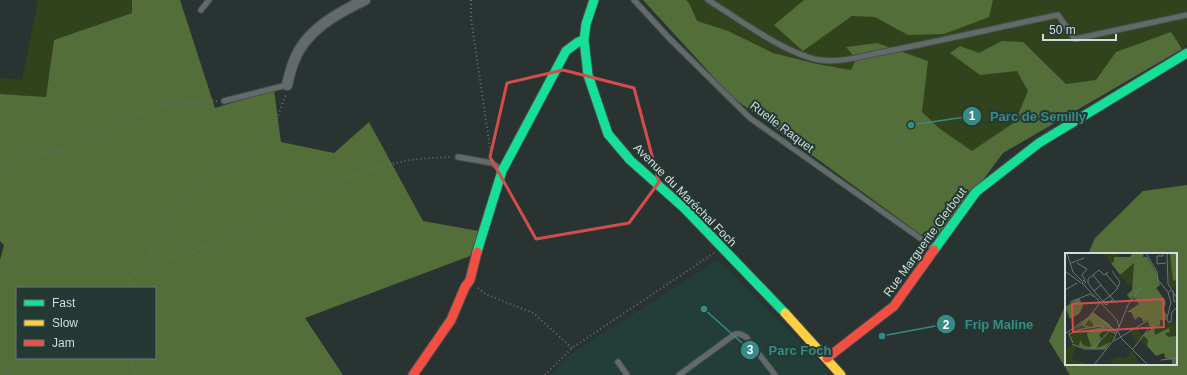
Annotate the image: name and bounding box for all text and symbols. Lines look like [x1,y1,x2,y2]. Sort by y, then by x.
scale bar [1043,16,1116,42]
text: 50 m [1049,23,1076,37]
street label: Ruelle Raquet [747,99,817,156]
callout: Parc de Semilly [962,104,1094,129]
text: 1 [969,109,976,123]
text: Parc de Semilly [990,109,1087,124]
street label: Avenue du Maréchal Foch [631,141,739,249]
street label: Rue Marguerite Clerbout [881,184,970,299]
inset map [1065,253,1177,365]
legend [16,287,156,359]
text: Fast [52,296,76,310]
callout: Frip Maline [936,312,1041,337]
text: Slow [52,316,78,330]
text: Frip Maline [965,317,1033,332]
text: 2 [943,318,950,332]
text: Jam [52,336,75,350]
callout: Parc Foch [740,337,839,362]
text: 3 [747,343,754,357]
text: Parc Foch [769,343,831,358]

